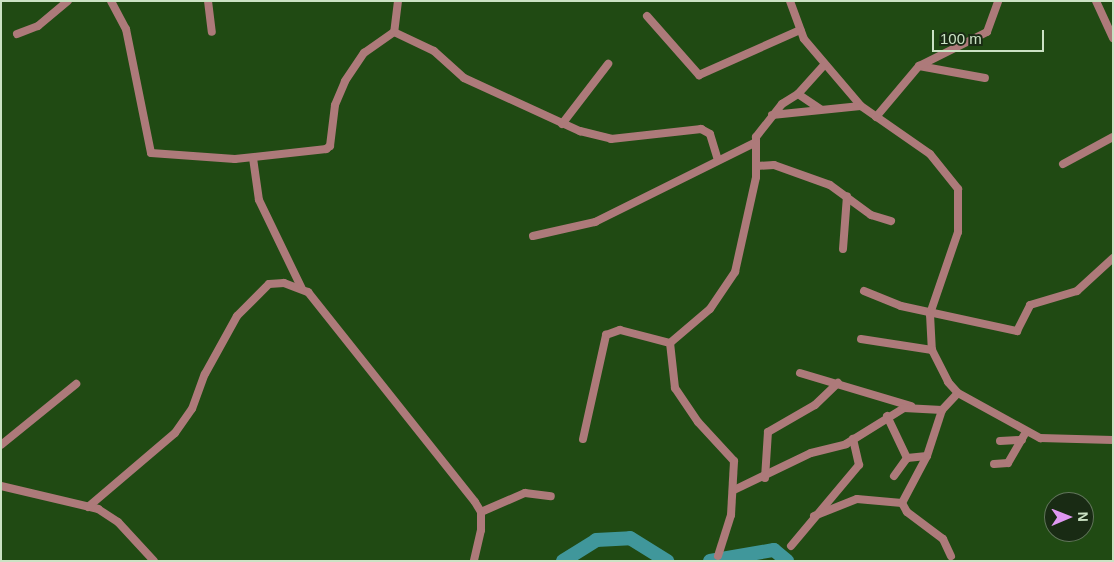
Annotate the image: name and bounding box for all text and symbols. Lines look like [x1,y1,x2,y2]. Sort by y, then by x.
scale bar [934,20,1046,52]
text: 100 m [940,30,982,47]
north arrow [1044,492,1094,542]
text: N [1075,512,1091,522]

